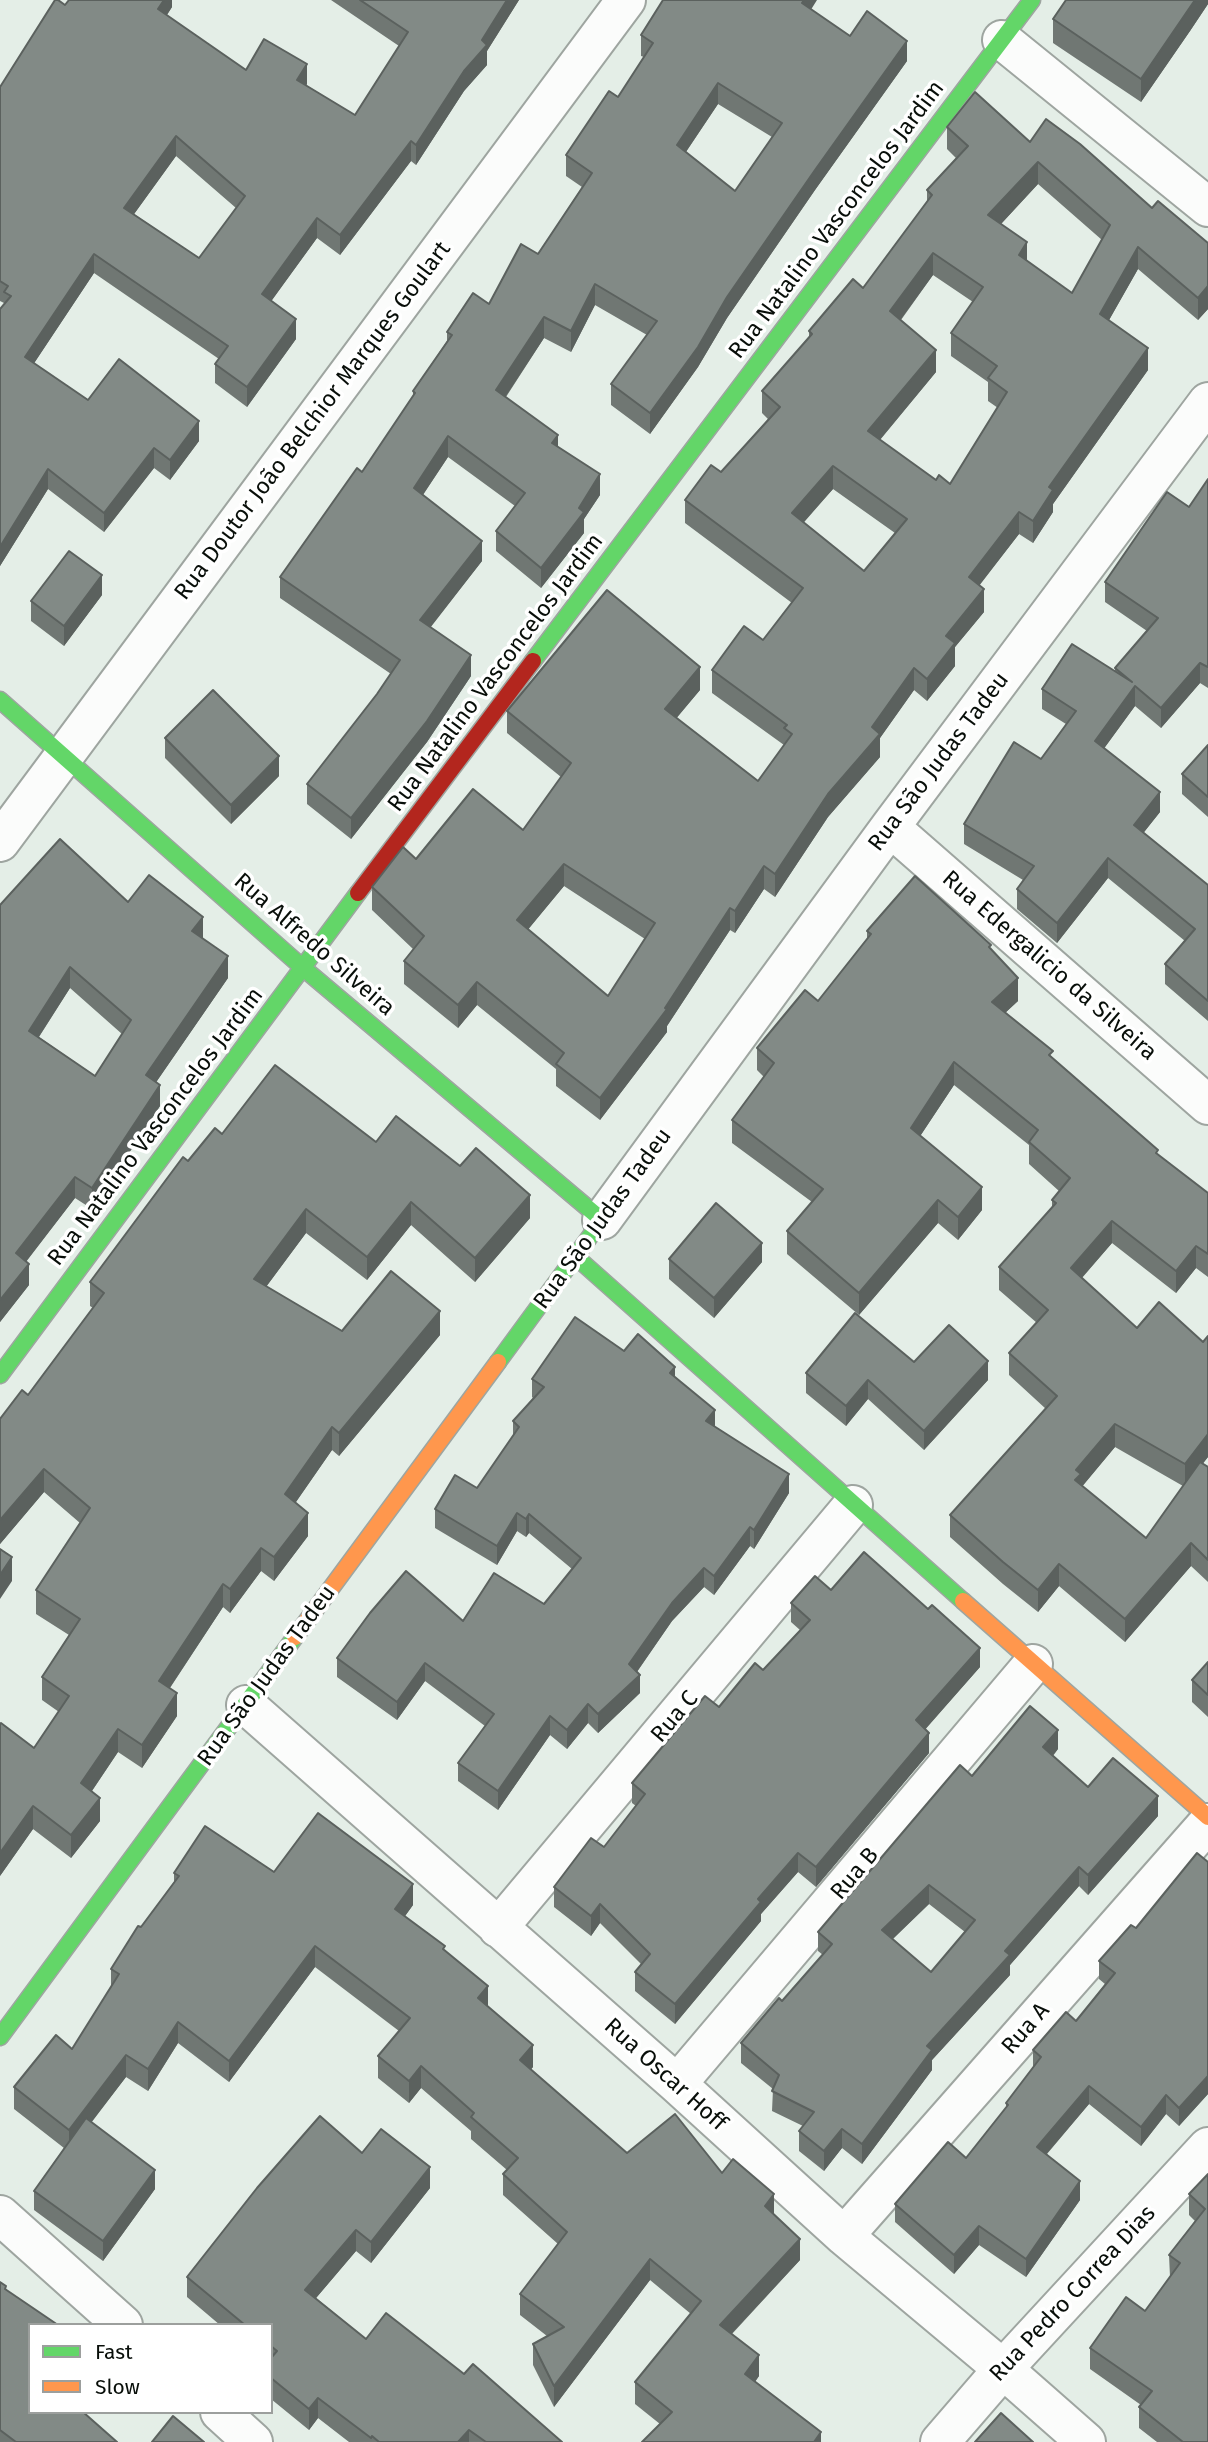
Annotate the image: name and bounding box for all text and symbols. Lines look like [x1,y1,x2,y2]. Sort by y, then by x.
street label: Rua Natalino Vasconcelos Jardim [723,76,951,364]
street label: Rua Doutor João Belchior Marques Goulart [169,236,457,606]
street label: Rua Natalino Vasconcelos Jardim [382,529,610,817]
street label: Rua São Judas Tadeu [863,667,1015,857]
street label: Rua Edergalicio da Silveira [936,865,1162,1067]
street label: Rua Alfredo Silveira [228,868,400,1022]
street label: Rua Natalino Vasconcelos Jardim [42,983,270,1271]
street label: Rua São Judas Tadeu [528,1123,678,1315]
street label: Rua São Judas Tadeu [192,1580,342,1772]
street label: Rua C [646,1686,704,1748]
street label: Rua B [825,1842,885,1906]
street label: Rua A [996,1998,1056,2060]
street label: Rua Oscar Hoff [598,2013,732,2137]
street label: Rua Pedro Correa Dias [984,2200,1162,2388]
legend [28,2323,273,2414]
text: Fast [95,2339,133,2365]
text: Slow [95,2374,140,2400]

